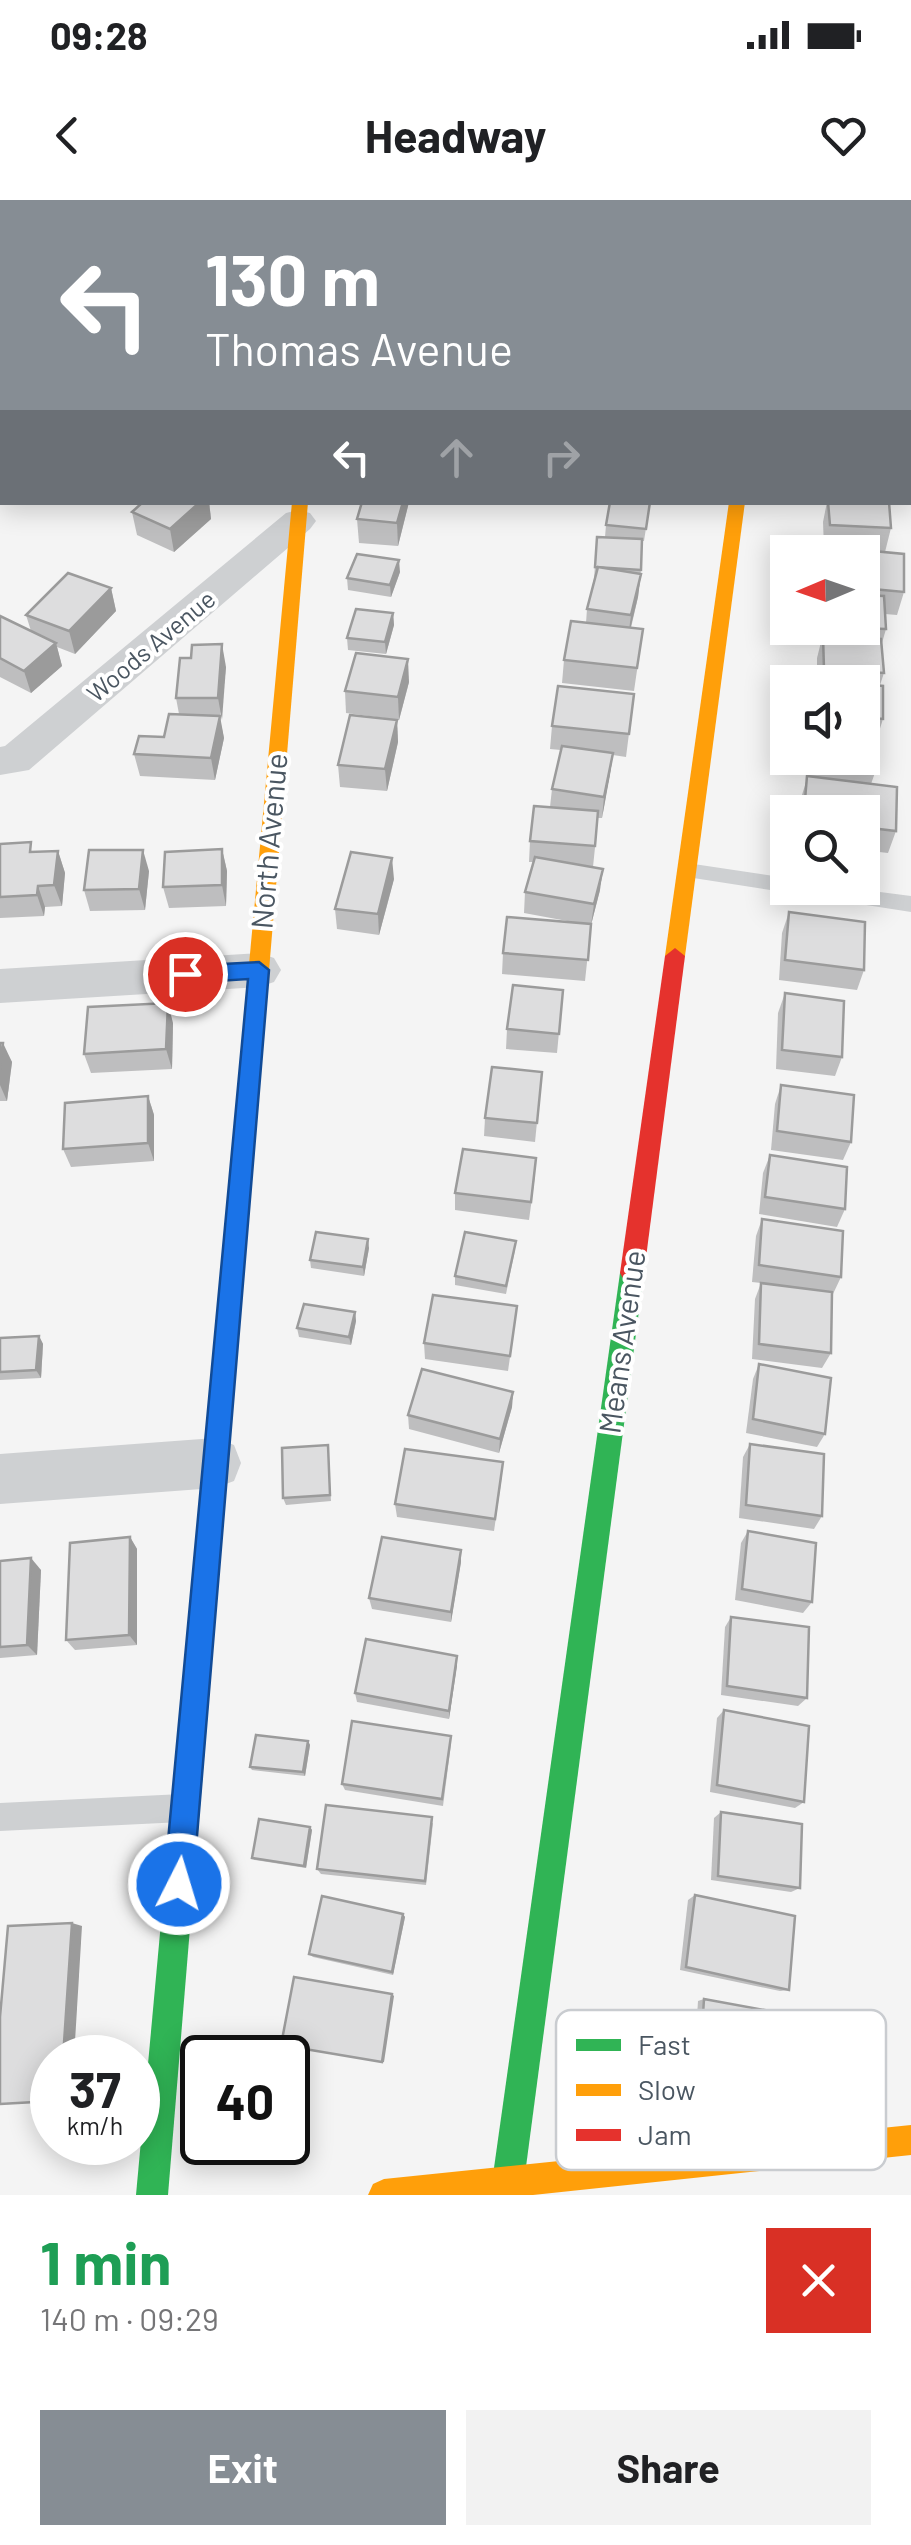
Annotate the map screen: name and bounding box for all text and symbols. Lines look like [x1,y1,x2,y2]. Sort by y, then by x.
text: 09:28 [50,12,148,58]
icon: back [40,108,95,163]
text: Headway [365,108,546,162]
icon: heart [816,108,871,163]
text: 130 m [205,236,380,320]
icon: left [40,240,170,370]
text: Thomas Avenue [205,321,513,375]
icon: left [324,430,379,485]
icon: ahead [429,430,484,485]
icon: right [534,430,589,485]
north arrow [770,535,880,645]
map controls [770,535,880,905]
street label: Woods Avenue [80,583,221,708]
button: sound [770,665,880,775]
street label: North Avenue [242,751,294,930]
button: search [770,795,880,905]
pin [143,932,228,1017]
icon: arrive [158,947,213,1002]
street label: Means Avenue [590,1248,652,1436]
position arrow [127,1832,231,1936]
legend [556,2010,886,2170]
text: Fast [638,2027,691,2061]
speed limit sign: 40 [180,2035,310,2165]
text: 37 [69,2058,121,2118]
text: Slow [638,2072,696,2106]
text: km/h [67,2110,123,2140]
text: Jam [638,2117,692,2151]
text: 1 min [40,2225,171,2297]
button: close [766,2228,871,2333]
text: 140 m · 09:29 [40,2299,219,2337]
button: Exit [40,2410,446,2525]
button: Share [466,2410,871,2525]

